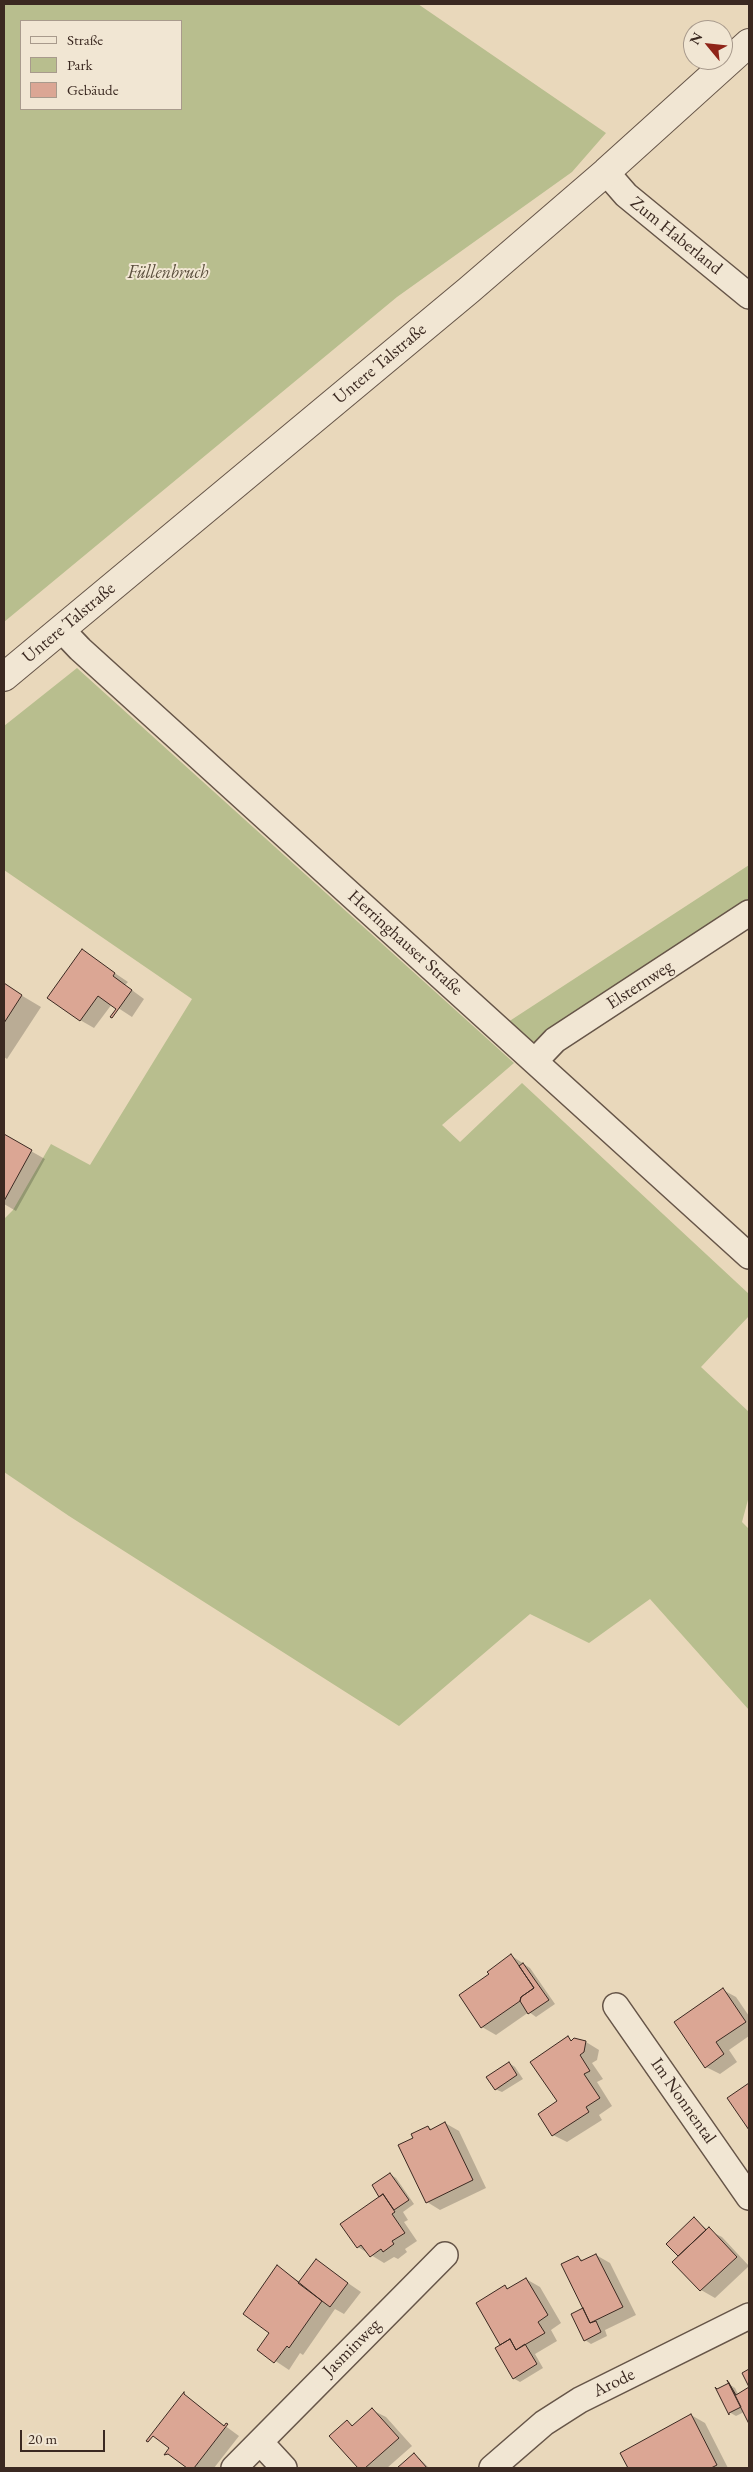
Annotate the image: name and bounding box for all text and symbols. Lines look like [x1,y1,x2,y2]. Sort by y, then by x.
legend [20,20,182,110]
north arrow [683,20,733,70]
text: N [685,29,706,48]
text: Straße [67,30,103,49]
text: Park [67,55,93,74]
text: Gebäude [67,80,119,99]
street label: Zum Haberland [626,192,726,280]
park label: Füllenbruch [128,262,208,284]
street label: Untere Talstraße [329,319,431,409]
street label: Untere Talstraße [18,578,120,668]
street label: Herringhauser Straße [343,886,467,1000]
street label: Elsternweg [603,956,677,1014]
street label: Im Nonnental [646,2054,720,2148]
street label: Jasminweg [318,2314,386,2382]
street label: Arode [590,2364,638,2402]
scale bar [22,2420,108,2452]
text: 20 m [28,2429,57,2448]

